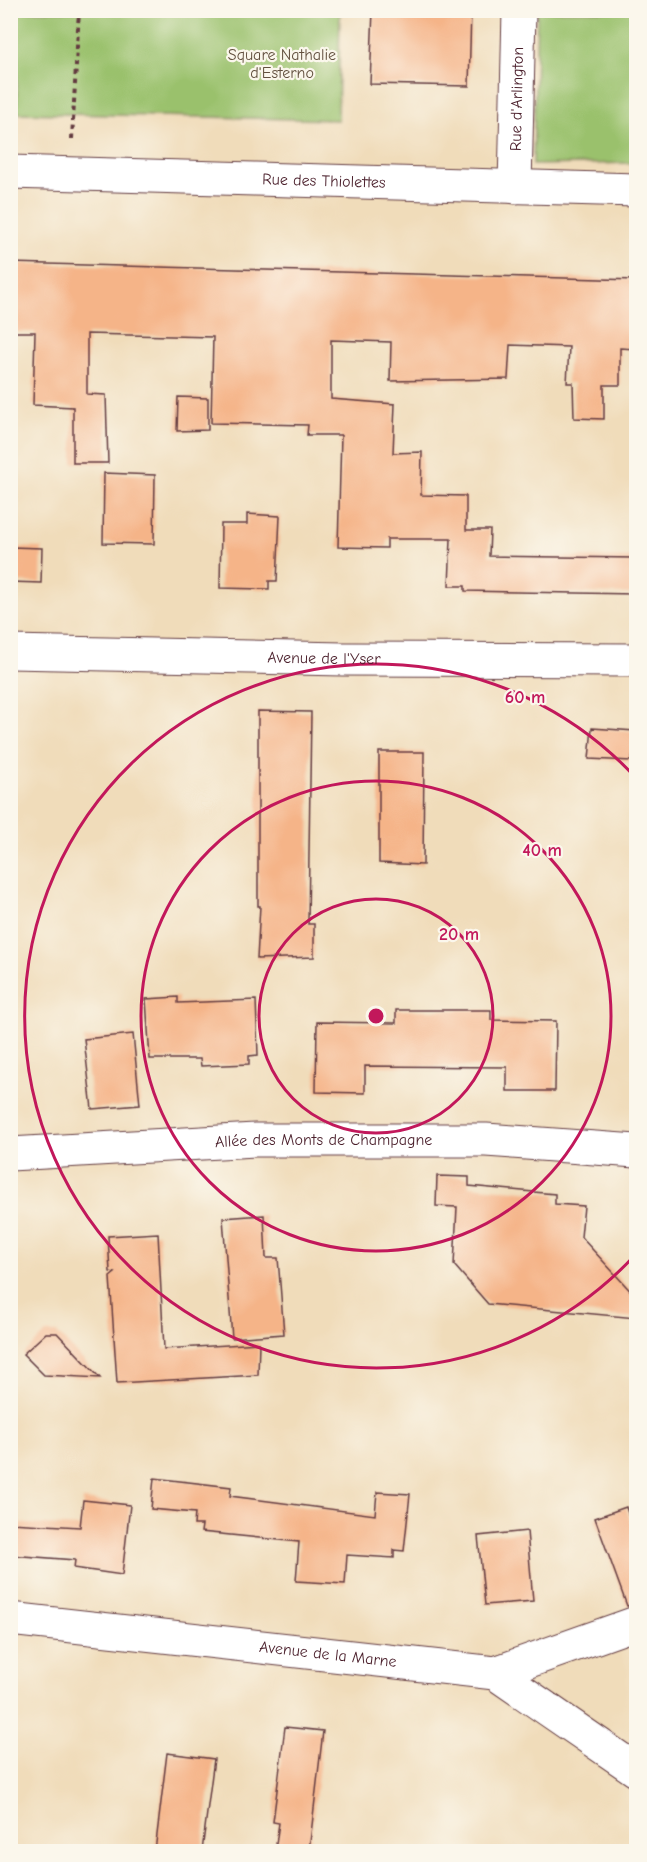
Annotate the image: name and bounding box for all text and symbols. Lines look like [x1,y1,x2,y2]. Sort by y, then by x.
park label: Square Nathalie d'Esterno [228,46,336,82]
street label: Rue d'Arlington [507,47,527,151]
street label: Rue des Thiolettes [262,170,386,192]
street label: Avenue de l'Yser [267,648,381,668]
text: 60 m [505,687,545,708]
text: 40 m [522,840,562,861]
text: 20 m [439,924,479,945]
centre of rings [366,1006,386,1026]
street label: Allée des Monts de Champagne [214,1131,432,1151]
street label: Avenue de la Marne [258,1638,398,1671]

